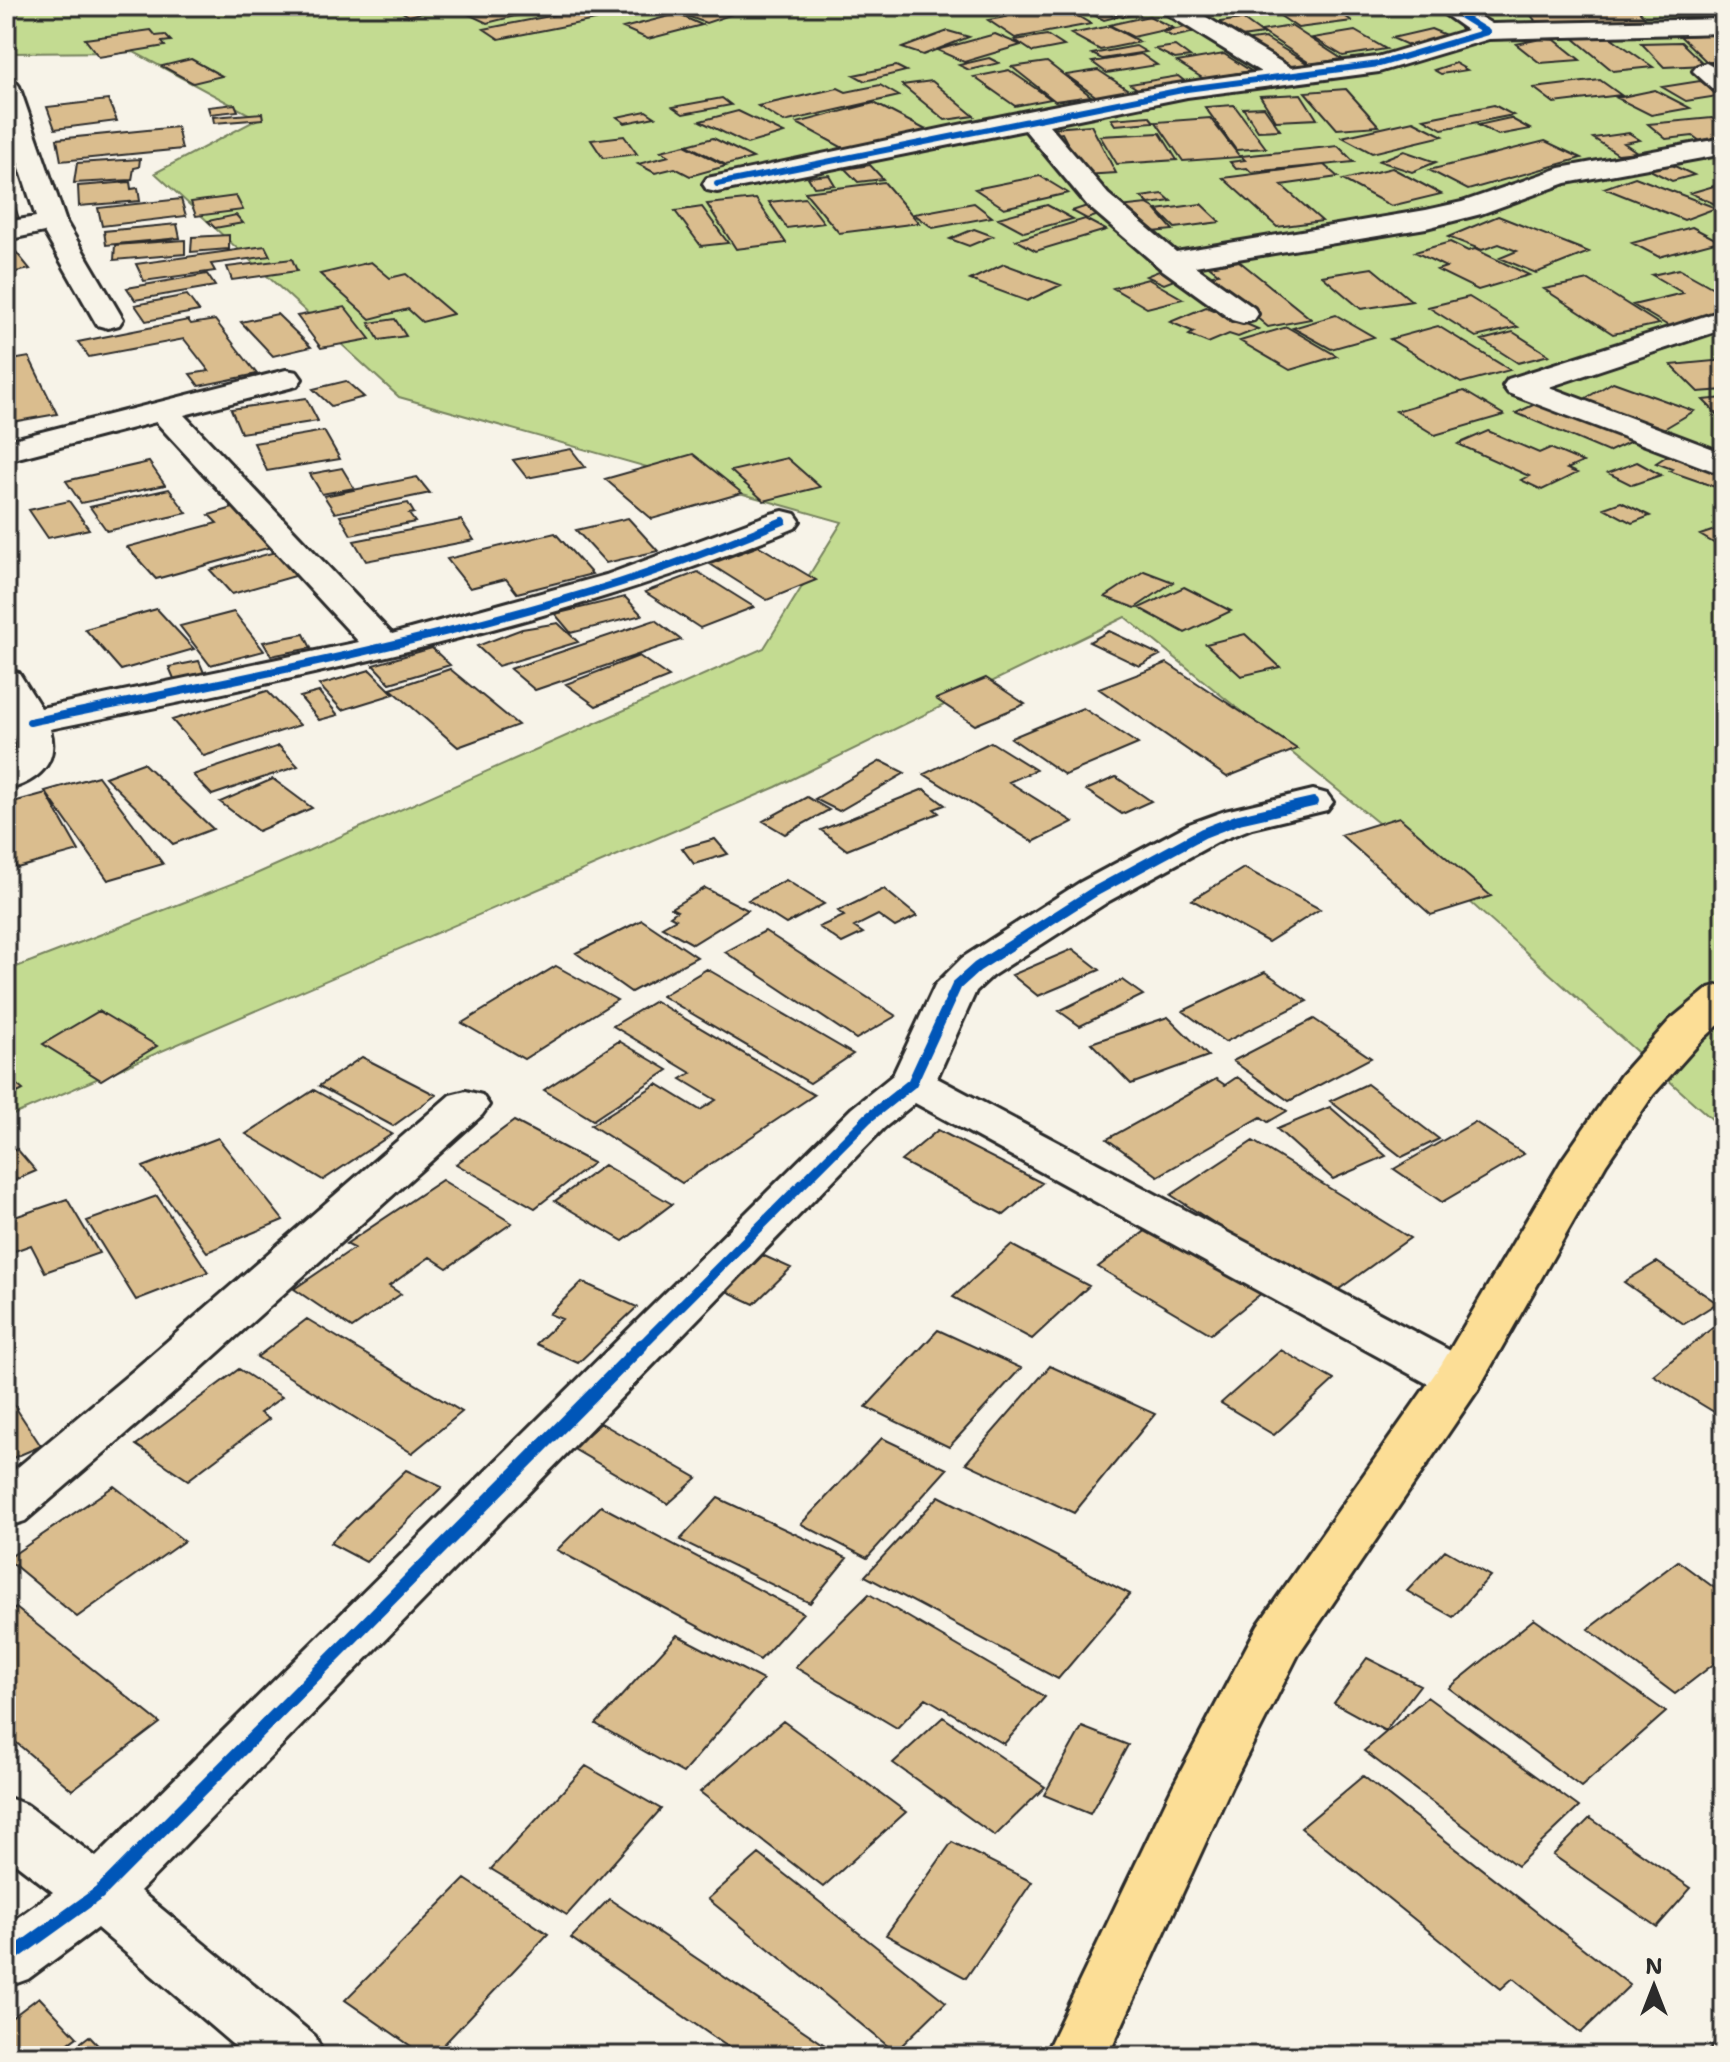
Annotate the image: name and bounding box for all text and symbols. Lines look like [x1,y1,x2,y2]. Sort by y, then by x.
north arrow [1614,1946,1694,2026]
text: N [1645,1952,1663,1981]

